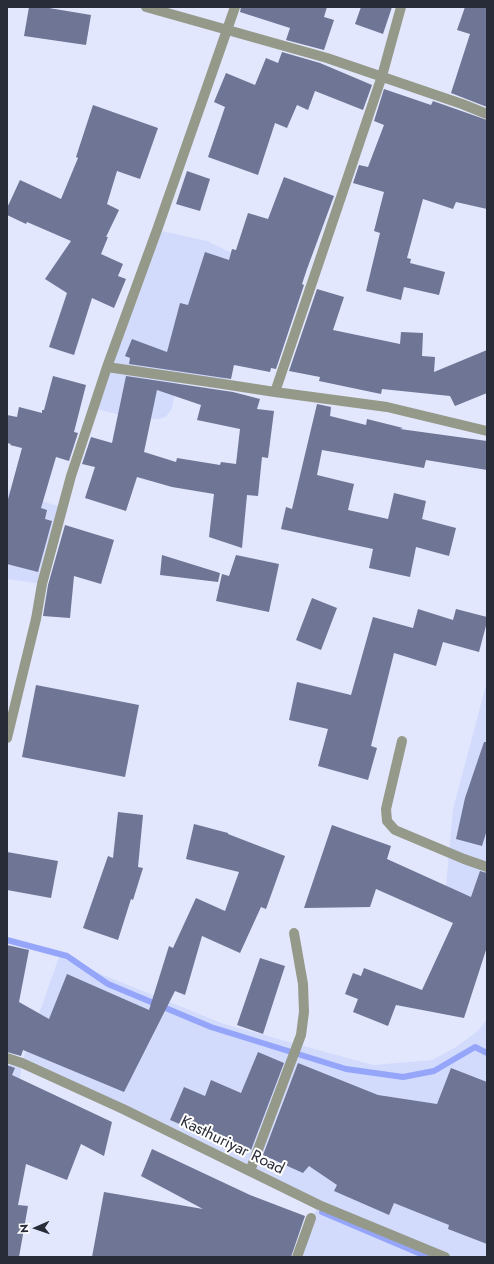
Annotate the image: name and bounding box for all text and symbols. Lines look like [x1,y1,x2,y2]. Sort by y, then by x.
street label: Kasthuriyar Road [177,1113,287,1179]
north arrow [16,1208,56,1248]
text: N [16,1224,32,1233]

